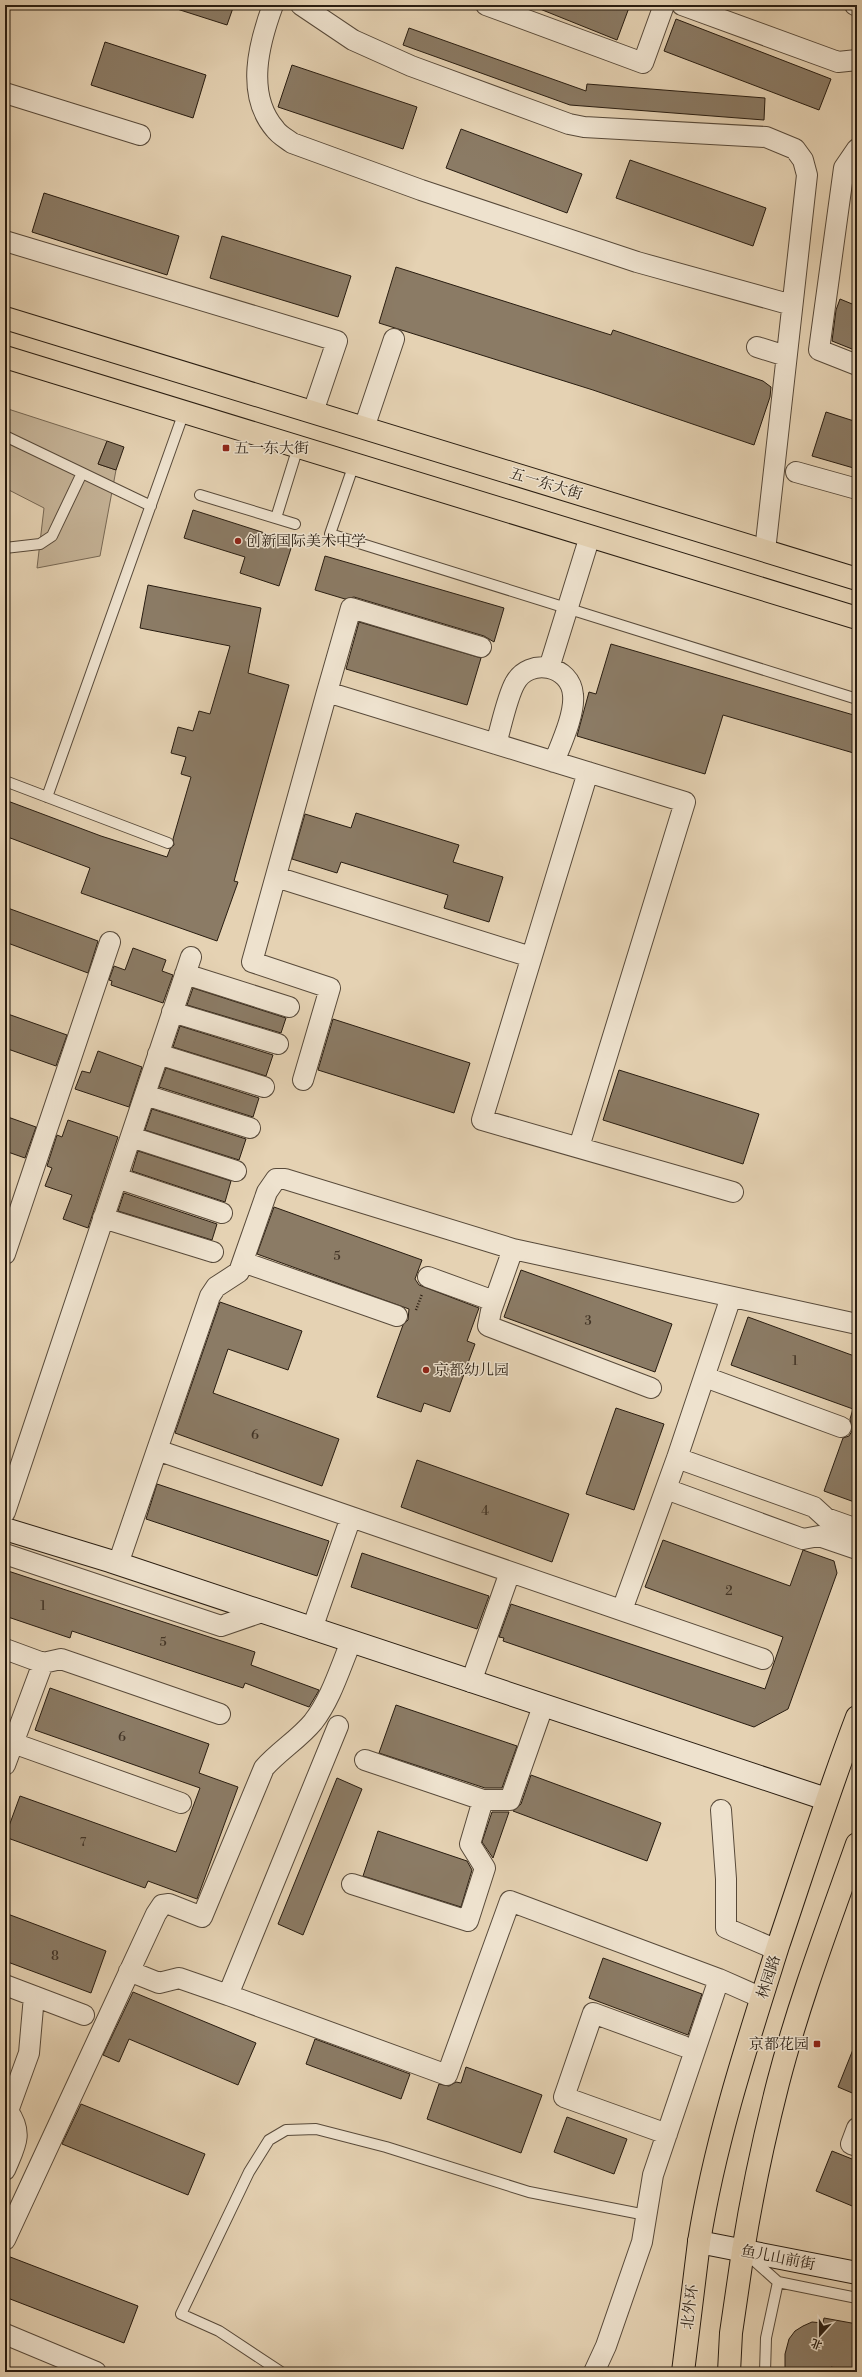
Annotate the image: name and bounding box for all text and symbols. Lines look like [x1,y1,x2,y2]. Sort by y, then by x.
place label: 五一东大街 [234,439,309,458]
marker: 五一东大街 [221,443,231,453]
street label: 五一东大街 [507,464,585,504]
place label: 创新国际美术中学 [246,532,366,551]
marker: 创新国际美术中学 [233,536,243,546]
house number: 5 [333,1248,341,1264]
house number: 3 [584,1313,592,1329]
house number: 1 [792,1353,798,1369]
place label: 京都幼儿园 [434,1361,509,1380]
marker: 京都幼儿园 [421,1365,431,1375]
house number: 6 [251,1427,259,1443]
house number: 4 [481,1503,489,1519]
house number: 2 [725,1583,733,1599]
house number: 1 [40,1598,46,1614]
house number: 5 [159,1634,167,1650]
house number: 6 [118,1729,126,1745]
house number: 7 [80,1834,87,1850]
house number: 8 [51,1948,59,1964]
street label: 林园路 [753,1953,785,2001]
place label: 京都花园 [749,2035,809,2054]
marker: 京都花园 [812,2039,822,2049]
street label: 鱼儿山前街 [739,2242,817,2274]
street label: 北外环 [678,2284,702,2330]
north arrow [800,2315,840,2355]
text: 北 [809,2335,824,2352]

